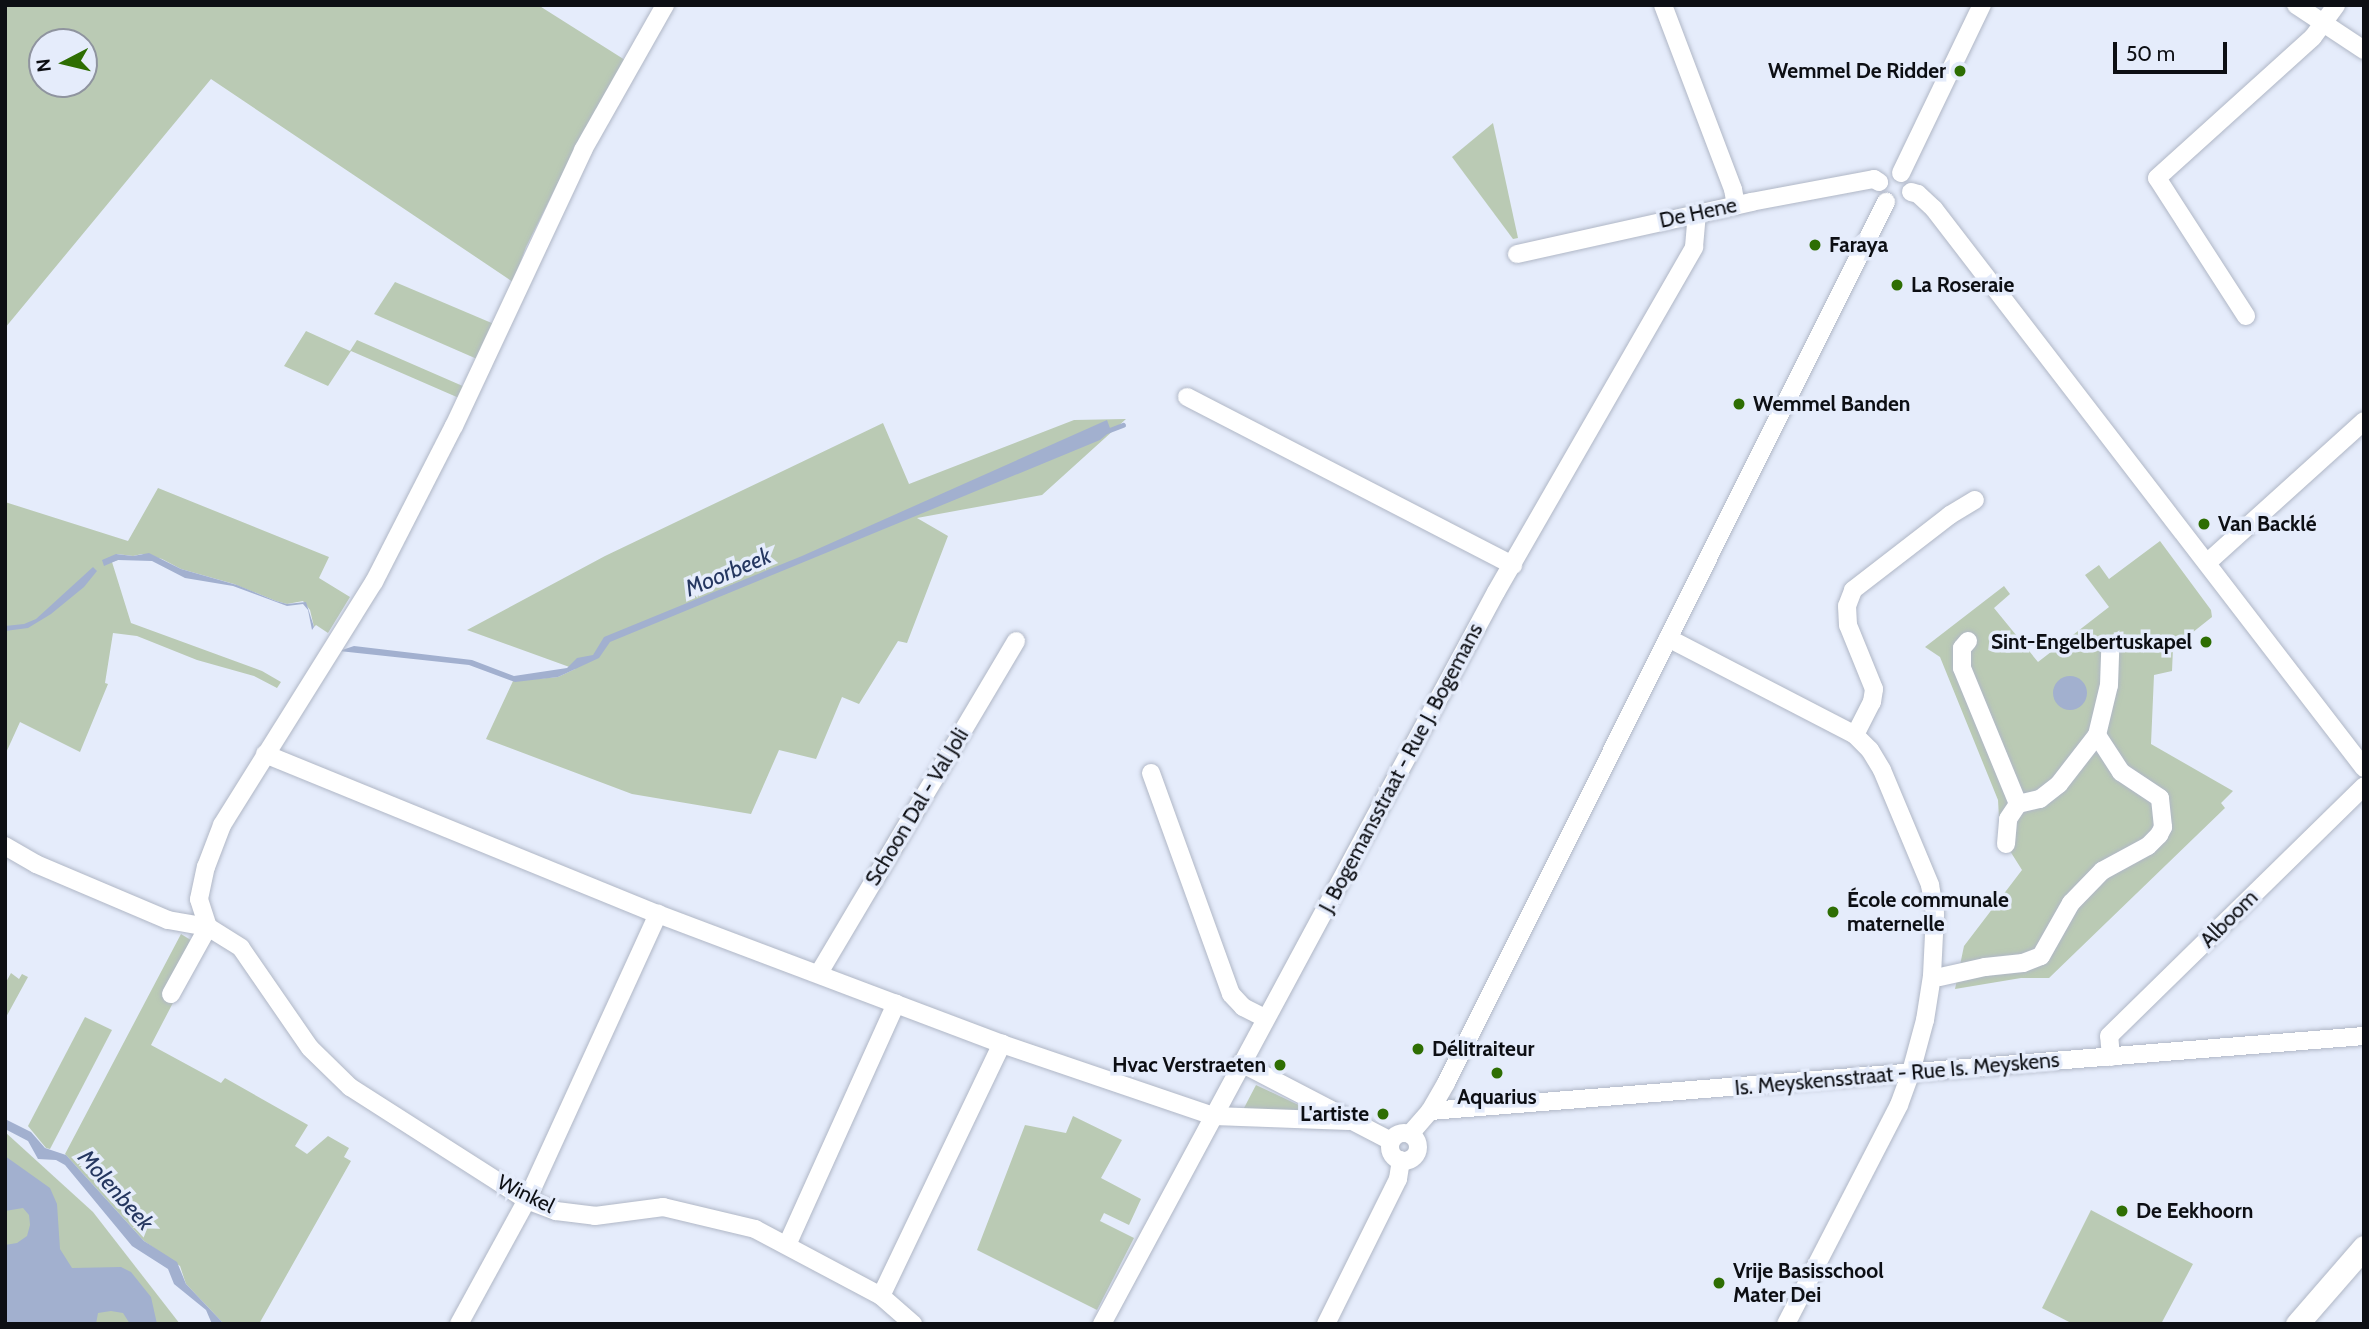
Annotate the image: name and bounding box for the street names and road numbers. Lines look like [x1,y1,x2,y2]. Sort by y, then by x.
street label: De Hene [1657,193,1739,233]
street label: J. Bogemansstraat - Rue J. Bogemans [1314,619,1488,917]
street label: Schoon Dal - Val Joli [860,724,974,890]
street label: Alboom [2195,885,2263,953]
street label: Is. Meyskensstraat - Rue Is. Meyskens [1734,1047,2060,1101]
street label: Winkel [493,1169,559,1219]

